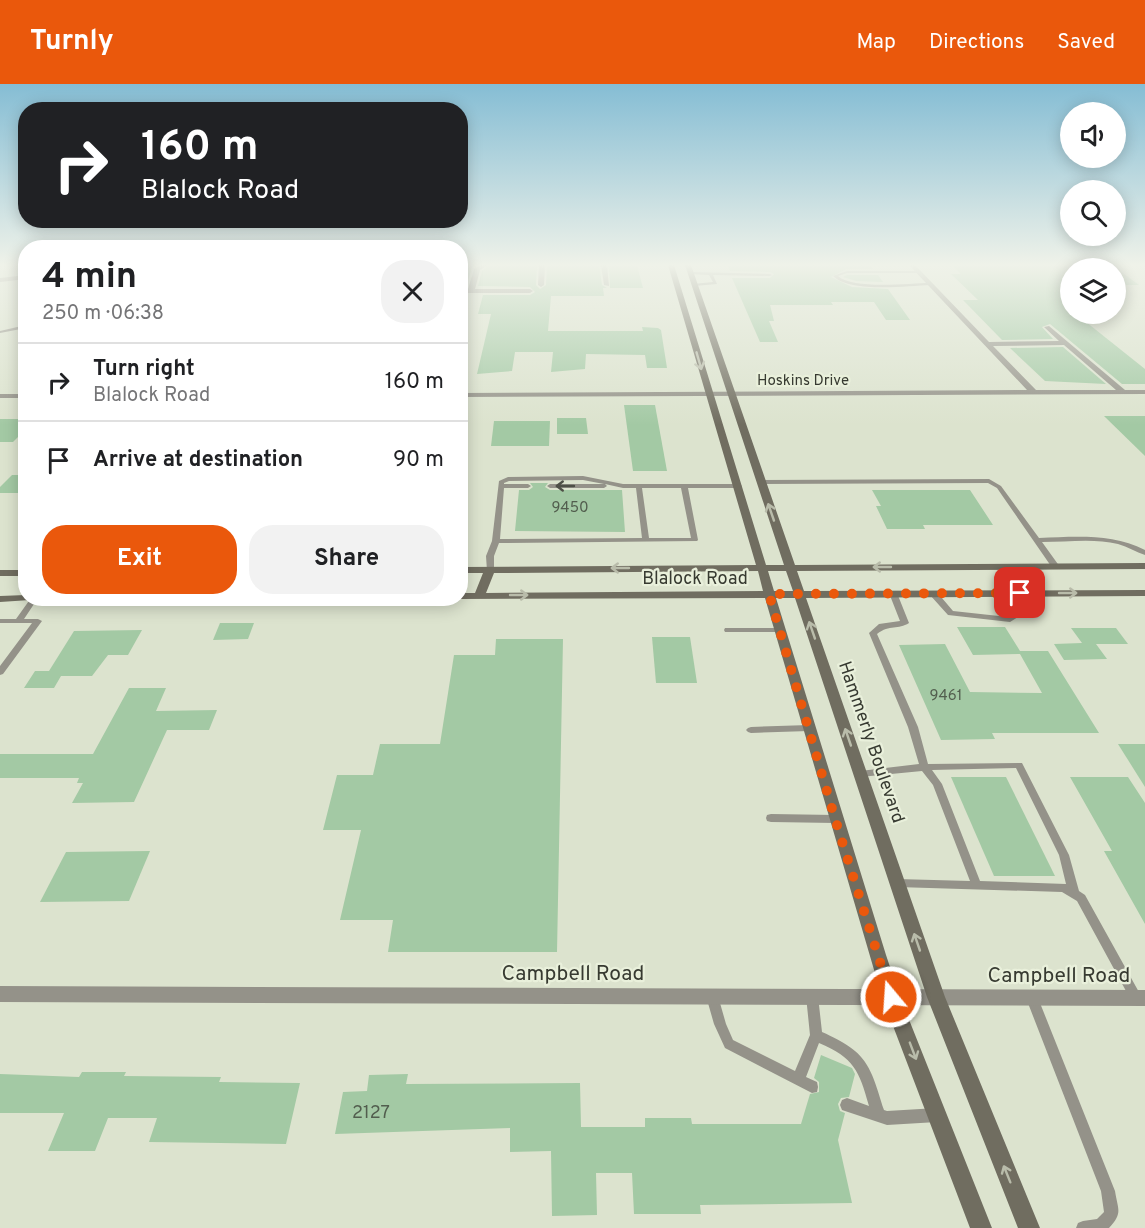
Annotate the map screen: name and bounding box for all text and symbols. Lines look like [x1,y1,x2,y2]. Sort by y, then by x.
text: Turnly [30,24,114,60]
text: Map [856,29,896,56]
text: Directions [929,29,1024,56]
text: Saved [1057,29,1115,56]
map controls [1060,102,1126,324]
button: sound [1060,102,1126,168]
text: 160 m [141,122,259,175]
icon: right [42,126,120,204]
text: Blalock Road [141,174,299,208]
button: search [1060,180,1126,246]
text: 4 min [42,255,137,301]
button: layers [1060,258,1126,324]
button: close [381,260,444,323]
text: 250 m · 06:38 [42,301,164,327]
one-way arrow [694,351,705,370]
text: Turn right [93,356,195,383]
icon: right [42,366,75,399]
text: 160 m [385,369,444,396]
street label: Hoskins Drive [757,372,849,391]
text: Blalock Road [93,383,210,409]
icon: arrive [42,444,75,477]
text: Arrive at destination [93,447,303,474]
text: 90 m [393,447,444,474]
one-way arrow [556,480,576,492]
house number: 9450 [551,499,589,518]
one-way arrow [765,503,776,522]
button: Exit [42,525,237,594]
button: Share [249,525,444,594]
one-way arrow [872,561,892,573]
one-way arrow [610,562,630,574]
pin [994,567,1045,618]
street label: Blalock Road [642,568,748,591]
icon: arrive [1003,576,1036,609]
one-way arrow [1057,587,1077,599]
one-way arrow [508,589,528,601]
one-way arrow [806,621,817,640]
street label: Hammerly Boulevard [832,659,909,826]
house number: 9461 [930,687,962,706]
one-way arrow [841,728,852,747]
one-way arrow [911,933,922,952]
street label: Campbell Road [502,961,644,988]
street label: Campbell Road [988,963,1130,990]
position arrow [859,965,923,1029]
one-way arrow [908,1041,919,1060]
house number: 2127 [352,1102,390,1125]
one-way arrow [1001,1165,1012,1184]

